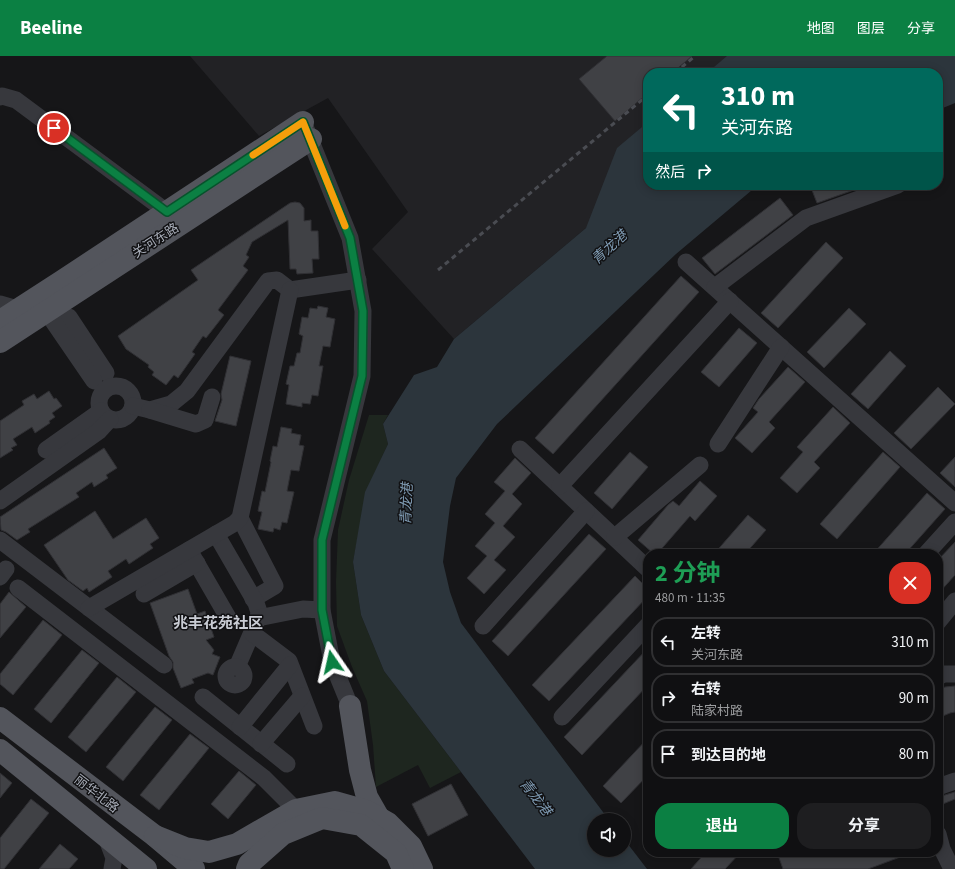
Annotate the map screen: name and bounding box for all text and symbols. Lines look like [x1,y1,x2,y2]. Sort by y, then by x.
text: Beeline [20,15,83,42]
text: 地图 [807,19,835,39]
text: 图层 [857,19,885,39]
text: 分享 [907,19,935,39]
text: 310 m [721,76,795,116]
icon: left [655,84,707,136]
pin [37,111,71,145]
text: 关河东路 [721,116,793,141]
icon: arrive [43,117,65,139]
icon: right [693,160,715,182]
text: 然后 [655,162,685,183]
street label: 关河东路 [129,219,182,263]
water label: 青龙港 [587,225,633,269]
water label: 青龙港 [396,481,418,526]
text: 2 分钟 [655,556,720,591]
button: close [889,562,931,604]
text: 480 m · 11:35 [655,589,725,607]
district label: 兆丰花苑社区 [173,613,263,634]
text: 左转 [691,623,721,644]
icon: left [657,631,679,653]
text: 310 m [891,632,929,653]
position arrow [311,641,353,683]
text: 关河东路 [691,646,743,664]
text: 右转 [691,679,721,700]
icon: right [657,687,679,709]
text: 90 m [899,688,929,709]
text: 陆家村路 [691,702,743,720]
icon: arrive [657,743,679,765]
text: 80 m [899,744,929,765]
text: 到达目的地 [691,745,766,766]
street label: 丽华北路 [70,771,122,817]
water label: 青龙港 [514,775,557,822]
button: 退出 [655,803,789,849]
button: 分享 [797,803,931,849]
map controls [587,813,631,857]
button: sound [587,813,631,857]

